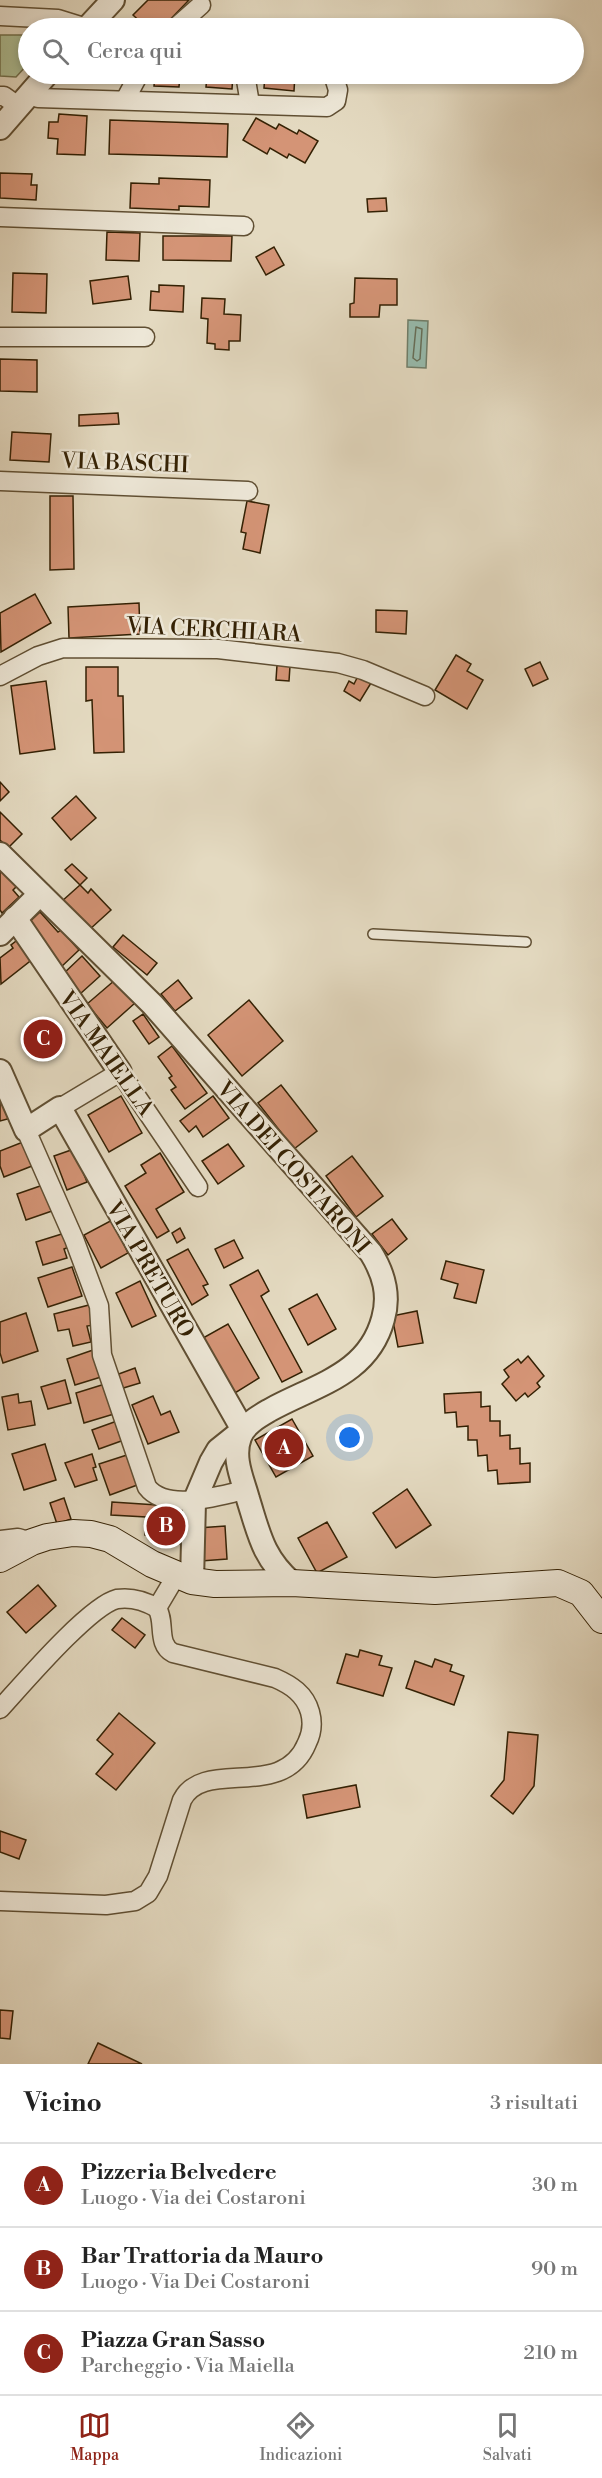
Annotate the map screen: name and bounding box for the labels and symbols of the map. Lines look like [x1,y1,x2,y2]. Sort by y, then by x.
street label: VIA BASCHI [60,448,190,479]
street label: VIA CERCHIARA [125,612,303,649]
street label: VIA MAIELLA [52,985,159,1122]
pin: C [24,1016,63,1062]
street label: VIA DEI COSTARONI [210,1075,376,1260]
street label: VIA PRETURO [99,1196,200,1343]
your location [335,1423,364,1452]
pin: A [264,1426,304,1470]
pin: B [146,1504,186,1549]

